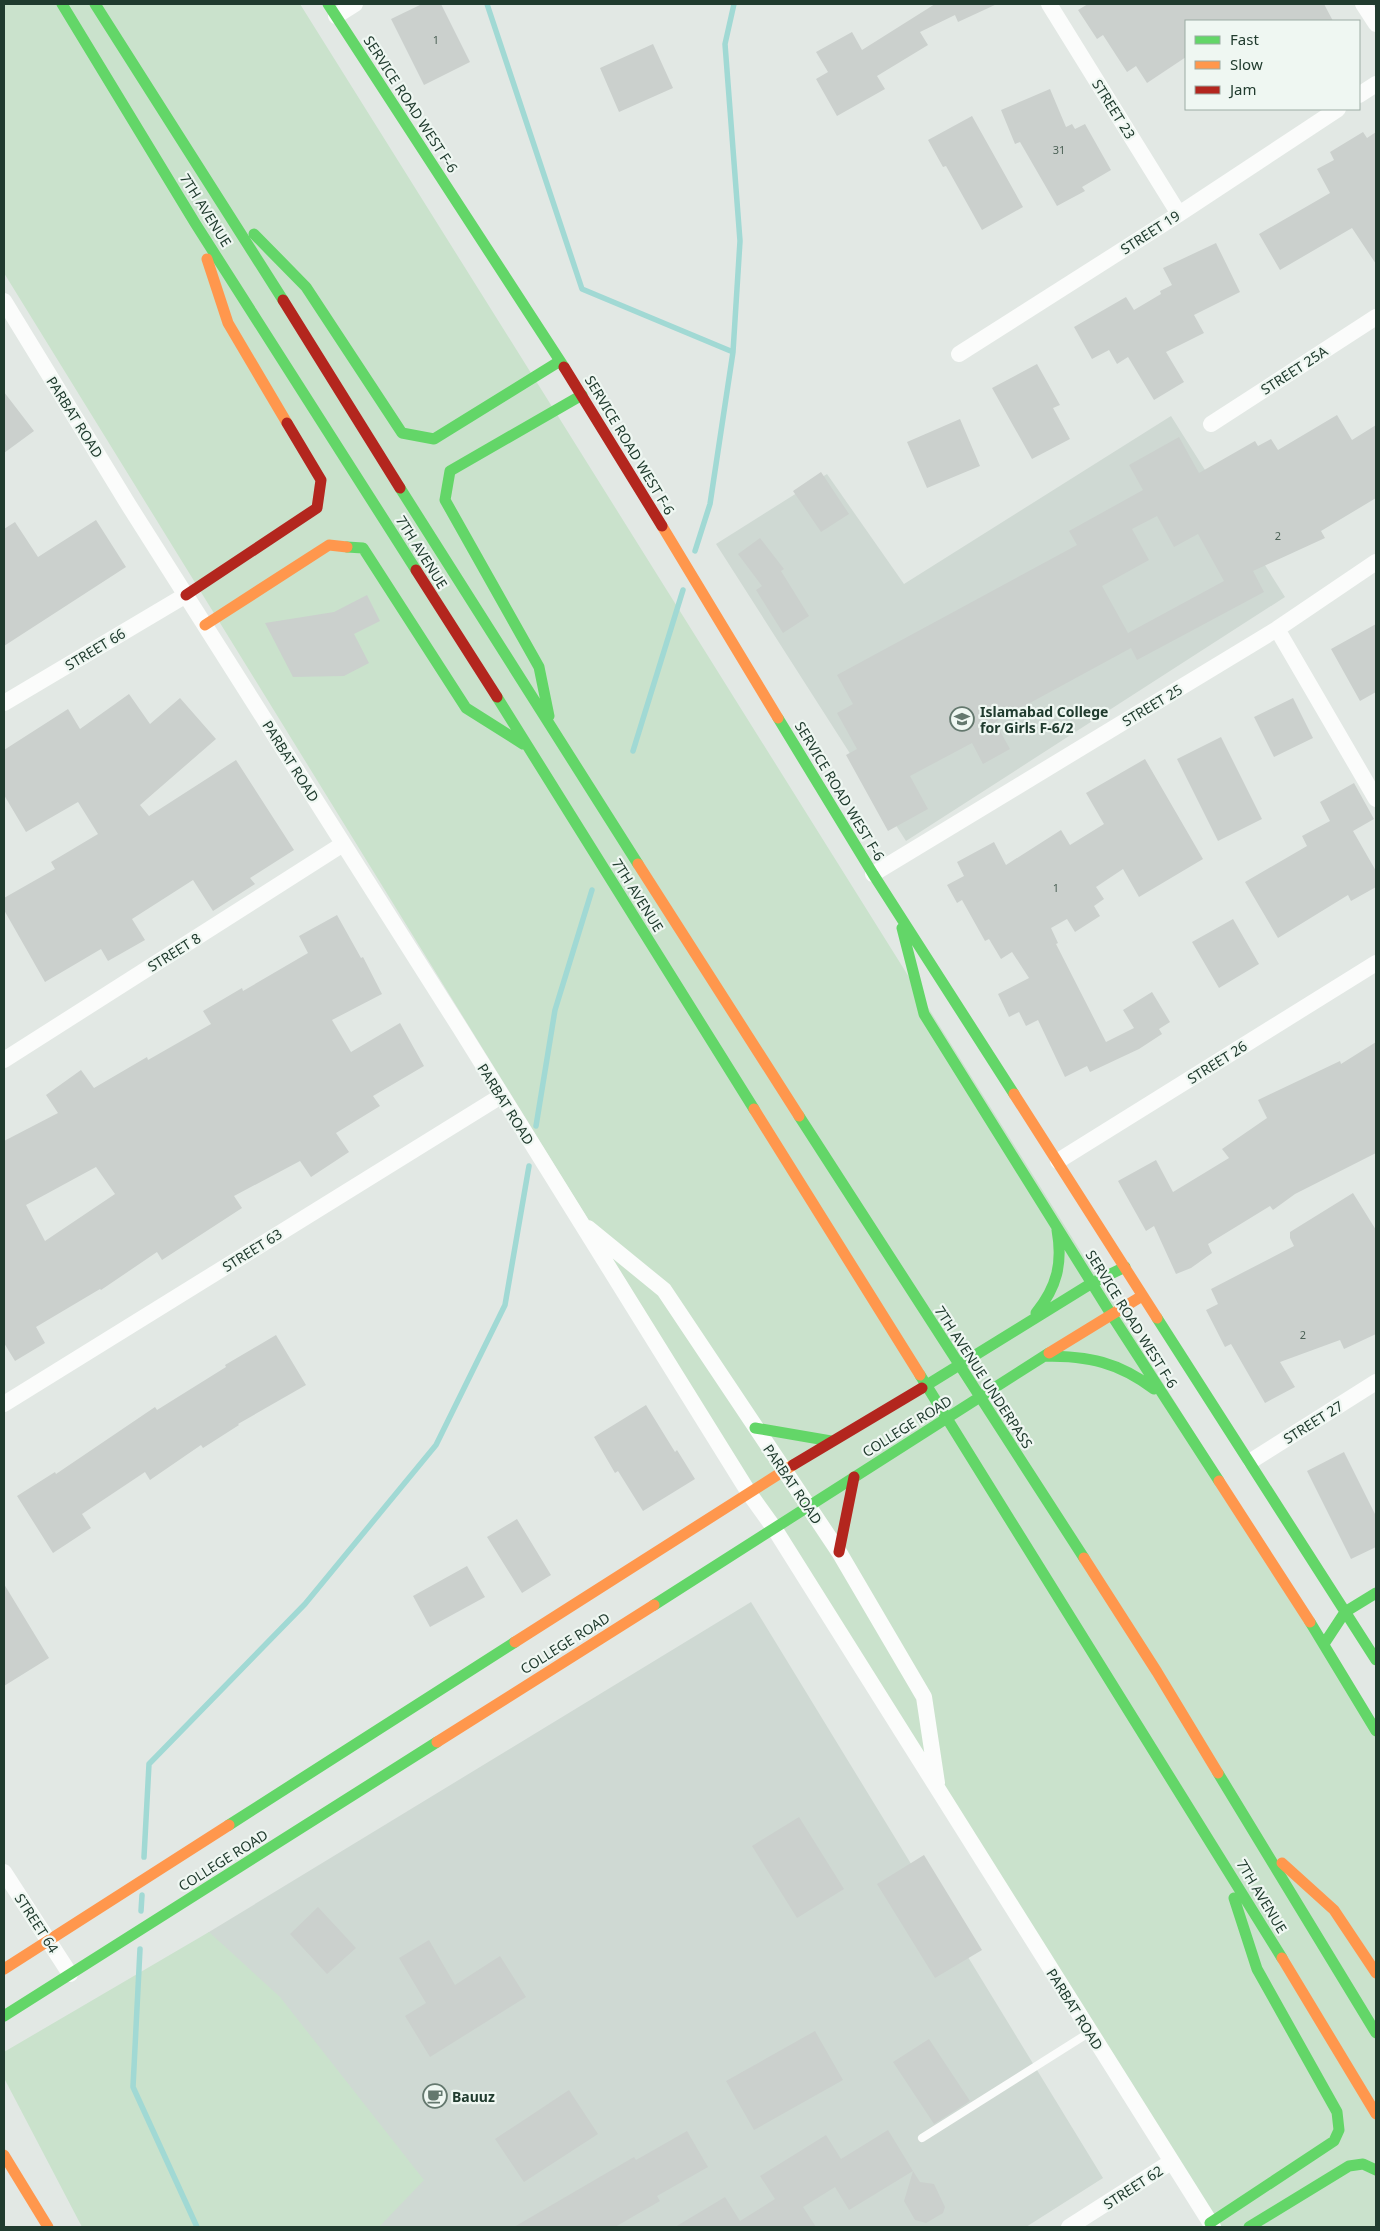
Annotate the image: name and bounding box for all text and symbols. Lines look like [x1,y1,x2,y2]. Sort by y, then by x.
legend [1185,20,1360,110]
text: Fast [1230,29,1259,49]
street label: SERVICE ROAD WEST F-6 [360,32,462,176]
house number: 1 [433,32,439,47]
text: Slow [1230,54,1263,74]
street label: STREET 23 [1088,75,1140,143]
text: Jam [1228,79,1257,99]
house number: 31 [1053,142,1065,157]
street label: 7TH AVENUE [176,170,236,250]
street label: STREET 19 [1117,206,1183,258]
street label: STREET 25A [1257,341,1331,399]
street label: SERVICE ROAD WEST F-6 [581,372,679,518]
street label: PARBAT ROAD [42,373,108,461]
street label: 7TH AVENUE [392,512,452,592]
house number: 2 [1275,528,1281,543]
street label: STREET 66 [61,624,129,674]
street label: STREET 25 [1118,680,1186,730]
place label: Islamabad College for Girls F-6/2 [980,702,1108,737]
school or university icon: Islamabad College for Girls F-6/2 [949,706,975,732]
street label: PARBAT ROAD [258,717,324,805]
street label: SERVICE ROAD WEST F-6 [791,718,889,864]
street label: 7TH AVENUE [608,855,668,935]
house number: 1 [1053,880,1059,895]
street label: STREET 8 [144,928,204,976]
street label: STREET 26 [1183,1036,1251,1088]
street label: PARBAT ROAD [473,1060,539,1148]
street label: STREET 63 [218,1224,286,1276]
street label: SERVICE ROAD WEST F-6 [1082,1246,1182,1392]
street label: 7TH AVENUE UNDERPASS [931,1302,1037,1452]
house number: 2 [1300,1327,1306,1342]
street label: COLLEGE ROAD [859,1391,955,1461]
street label: STREET 27 [1279,1396,1347,1448]
street label: PARBAT ROAD [759,1440,827,1528]
street label: COLLEGE ROAD [517,1608,613,1678]
street label: COLLEGE ROAD [175,1825,271,1895]
street label: 7TH AVENUE [1232,1856,1292,1936]
street label: STREET 64 [11,1890,63,1956]
street label: PARBAT ROAD [1042,1965,1108,2053]
cafe icon: Bauuz [422,2083,448,2109]
place label: Bauuz [452,2087,495,2106]
street label: STREET 62 [1100,2161,1166,2213]

